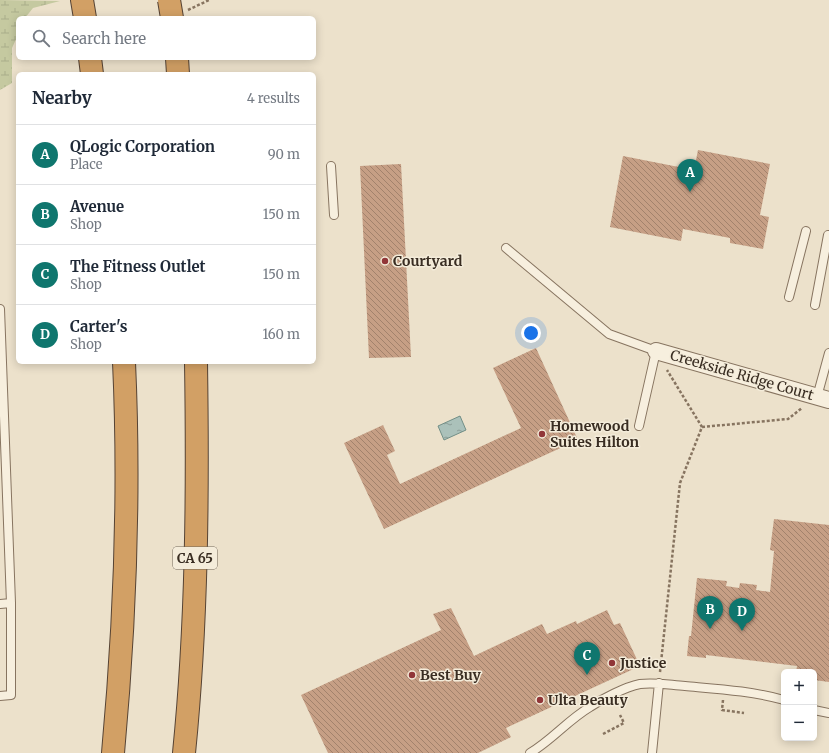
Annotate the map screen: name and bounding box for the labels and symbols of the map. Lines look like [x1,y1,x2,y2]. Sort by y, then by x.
pin: A [677,159,703,192]
place label: Courtyard [393,252,463,270]
marker: Courtyard [380,256,390,266]
your location [521,323,541,343]
street label: Creekside Ridge Court [668,346,816,404]
place label: Homewood Suites Hilton [550,417,640,451]
marker: Homewood Suites Hilton [537,429,547,439]
road number: CA 65 [173,547,217,569]
pin: B [697,596,723,629]
pin: D [729,598,755,631]
pin: C [574,642,600,675]
place label: Justice [619,654,667,672]
marker: Justice [607,658,617,668]
place label: Best Buy [420,666,481,684]
marker: Best Buy [407,670,417,680]
place label: Ulta Beauty [548,691,628,709]
marker: Ulta Beauty [535,695,545,705]

